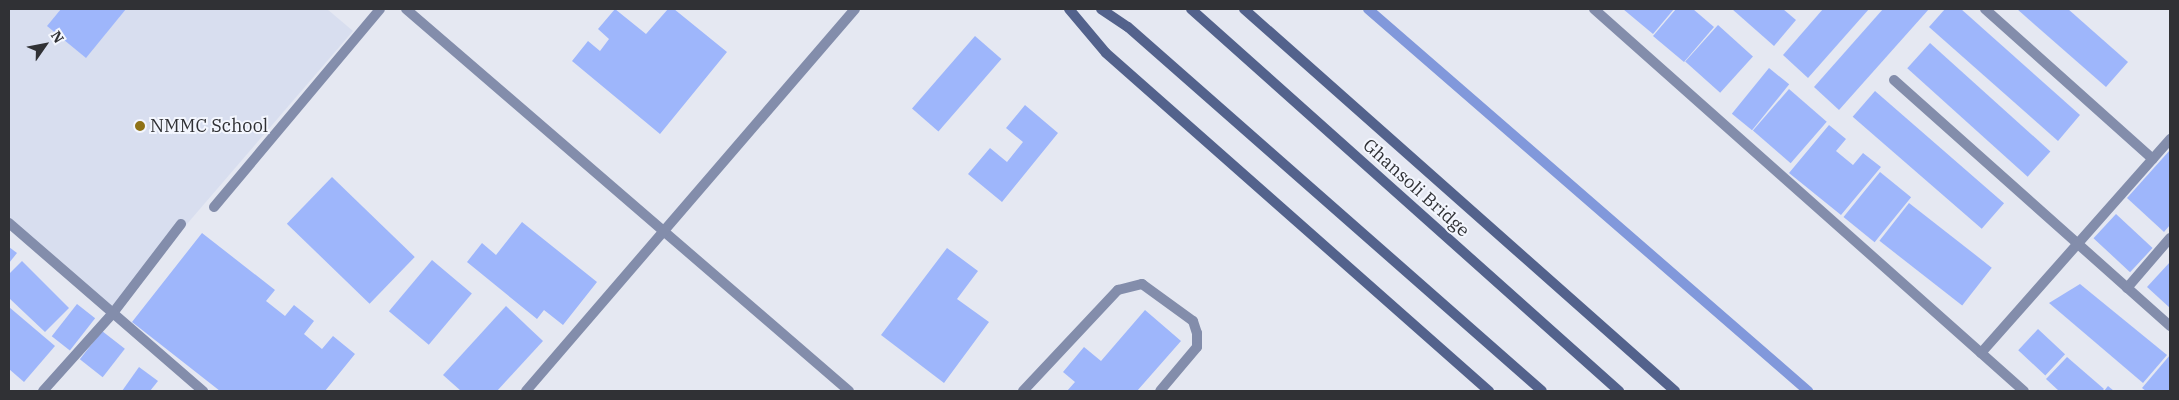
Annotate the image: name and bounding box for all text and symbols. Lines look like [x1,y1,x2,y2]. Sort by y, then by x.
north arrow [20,20,70,70]
text: N [47,27,68,46]
place label: NMMC School [150,115,268,137]
marker: NMMC School [134,120,146,132]
street label: Ghansoli Bridge [1358,135,1474,241]

